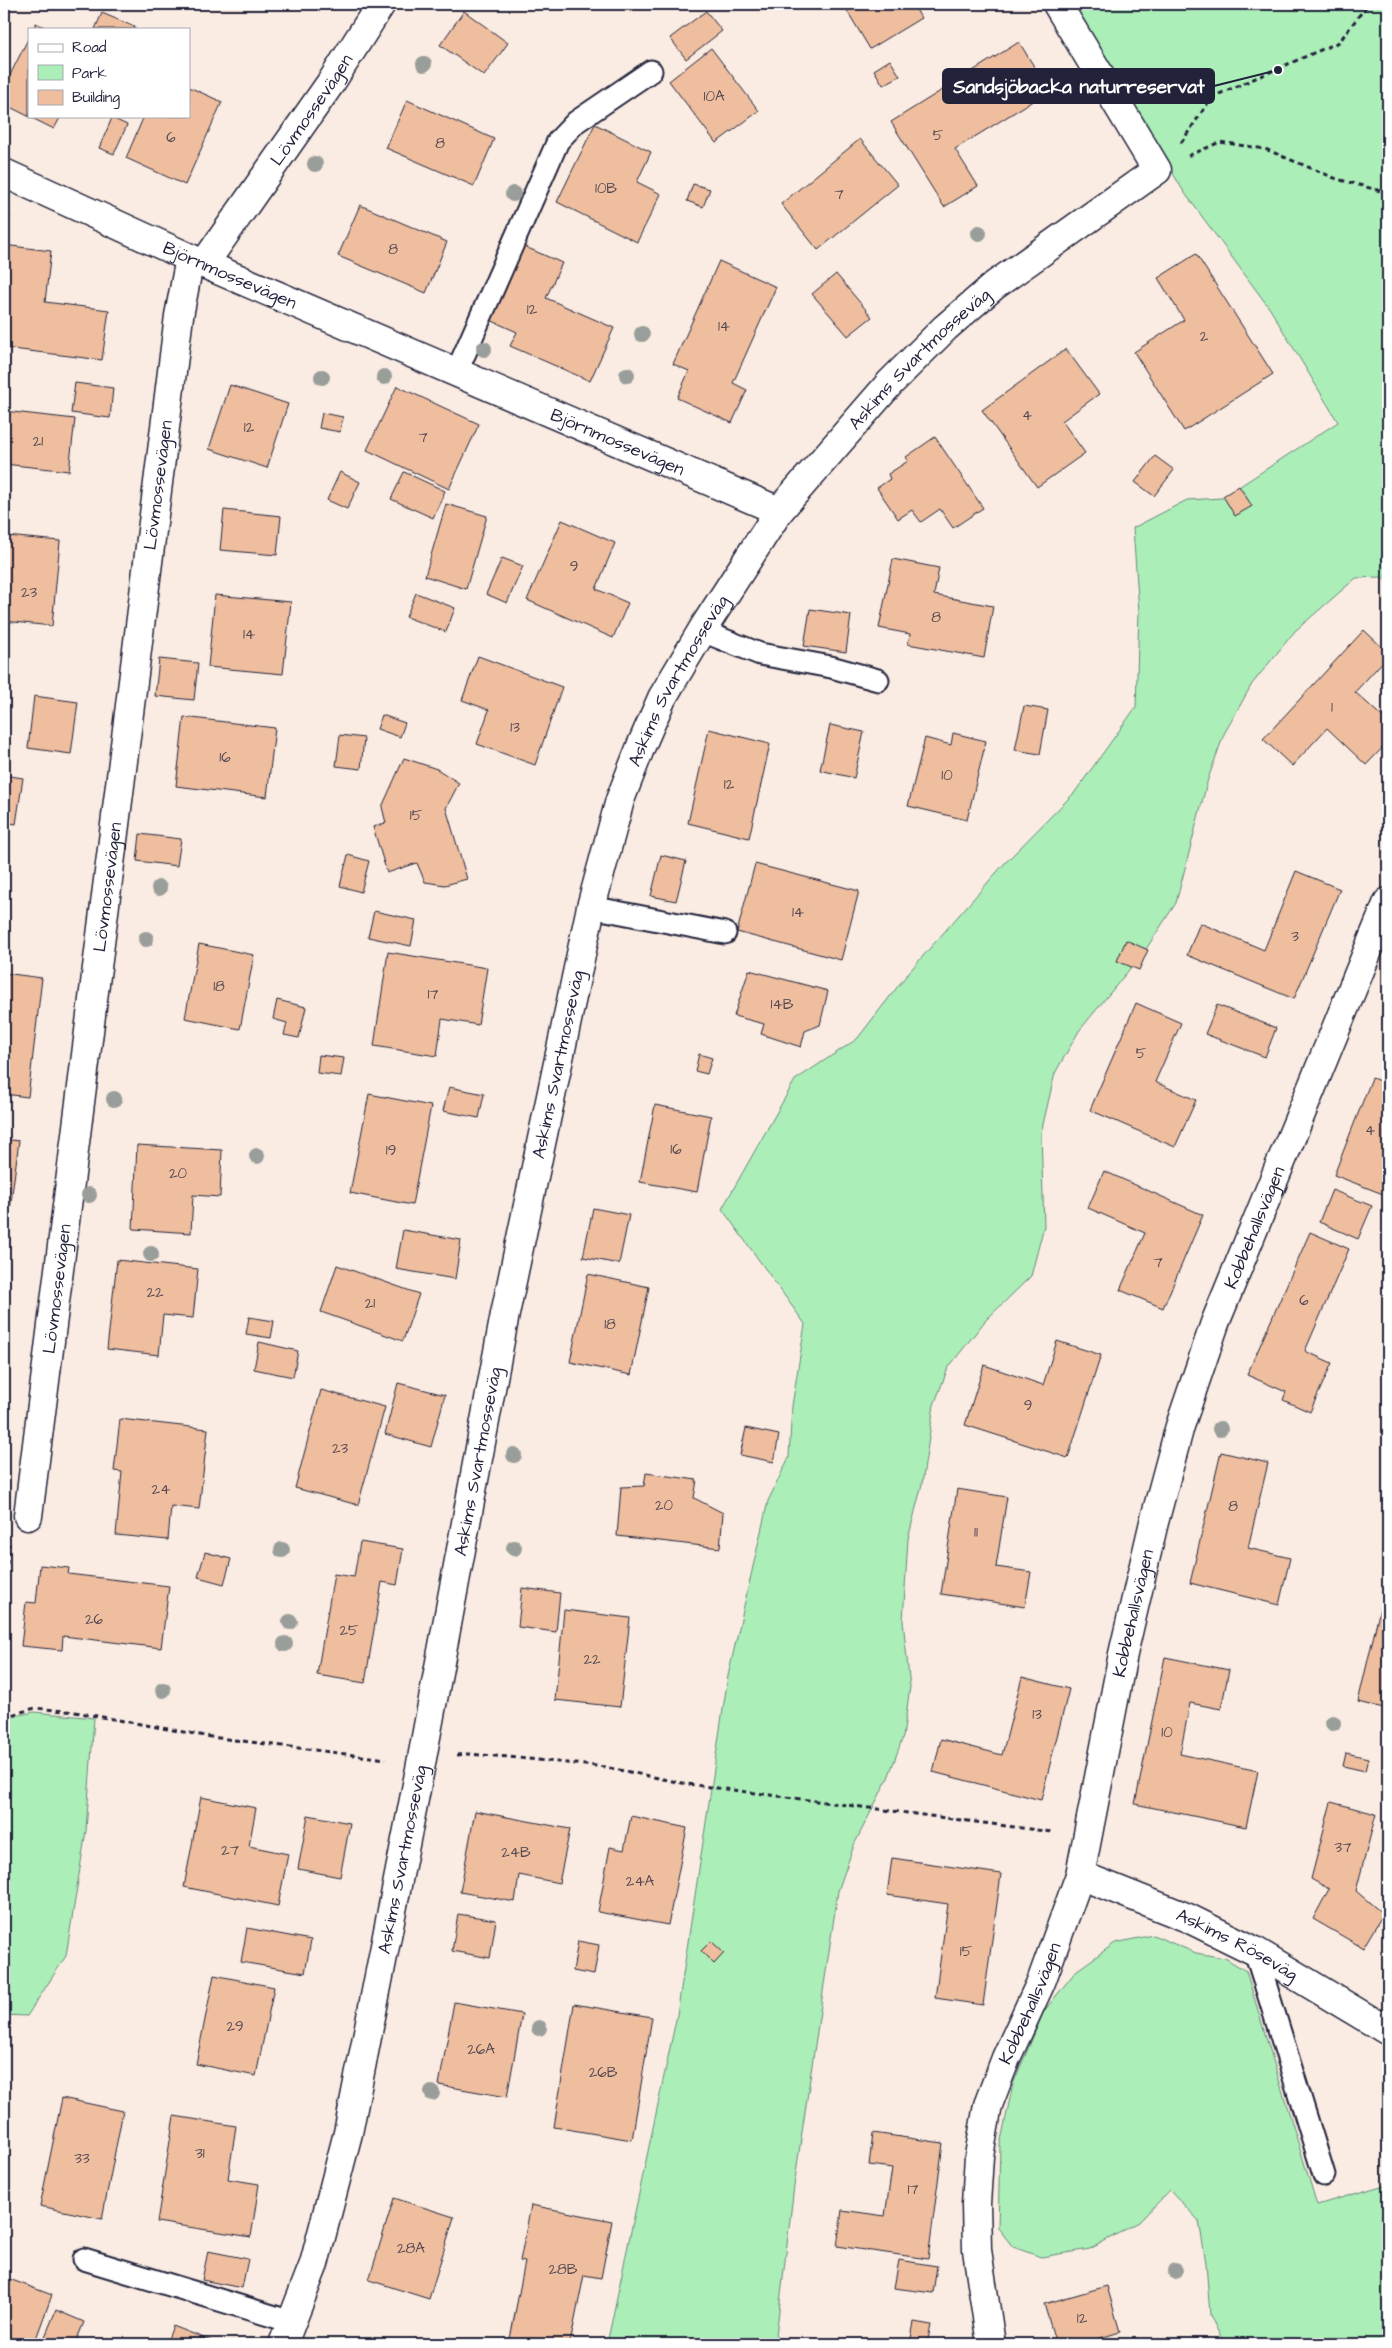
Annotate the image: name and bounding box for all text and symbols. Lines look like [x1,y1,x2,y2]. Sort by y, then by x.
legend [28,28,190,118]
text: Road [72,37,107,58]
street label: Lövmossevägen [264,49,359,171]
text: Park [72,63,107,84]
callout: Sandsjöbacka naturreservat [943,69,1214,103]
text: Sandsjöbacka naturreservat [952,74,1205,101]
house number: 10A [704,86,725,107]
text: Building [72,87,120,109]
house number: 5 [933,125,944,146]
house number: 6 [166,127,176,148]
house number: 8 [435,133,445,154]
house number: 10B [595,178,617,199]
house number: 7 [834,184,844,205]
street label: Björnmossevägen [159,235,301,315]
house number: 8 [388,239,398,260]
street label: Askims Svartmosseväg [842,282,996,435]
house number: 12 [527,299,538,320]
house number: 14 [718,316,730,337]
house number: 2 [1200,326,1209,347]
street label: Björnmossevägen [547,402,689,482]
house number: 4 [1022,405,1032,426]
house number: 12 [244,417,255,438]
street label: Lövmossevägen [137,419,178,551]
house number: 7 [418,427,428,448]
house number: 21 [33,431,43,452]
house number: 9 [570,556,578,577]
house number: 23 [21,582,37,603]
street label: Askims Svartmosseväg [622,590,735,770]
house number: 8 [931,607,941,628]
house number: 14 [243,624,255,645]
house number: 1 [1331,697,1333,718]
house number: 13 [510,717,520,738]
house number: 16 [219,747,231,768]
house number: 10 [941,765,953,786]
house number: 12 [724,774,735,795]
house number: 15 [410,805,423,826]
street label: Lövmossevägen [87,821,128,953]
house number: 14 [792,902,804,923]
house number: 3 [1291,926,1299,947]
street label: Askims Svartmosseväg [526,968,591,1161]
house number: 18 [213,976,225,997]
house number: 17 [427,984,439,1005]
house number: 14B [771,994,794,1015]
house number: 5 [1136,1043,1147,1064]
house number: 4 [1365,1120,1375,1141]
house number: 16 [670,1139,682,1160]
house number: 19 [386,1140,396,1161]
street label: Kobbehallsvägen [1218,1162,1291,1293]
house number: 20 [169,1163,188,1184]
street label: Lövmossevägen [36,1223,77,1355]
house number: 7 [1153,1252,1163,1273]
house number: 22 [146,1282,164,1303]
house number: 6 [1299,1290,1309,1311]
house number: 21 [365,1293,375,1314]
house number: 18 [604,1314,616,1335]
street label: Askims Svartmosseväg [448,1365,508,1558]
house number: 9 [1024,1395,1032,1416]
house number: 23 [332,1438,348,1459]
house number: 24 [152,1479,170,1500]
house number: 20 [655,1495,674,1516]
house number: 8 [1228,1496,1238,1517]
house number: 11 [974,1522,978,1543]
street label: Kobbehallsvägen [1106,1547,1160,1679]
house number: 26 [85,1609,104,1630]
house number: 25 [339,1620,359,1641]
house number: 22 [583,1649,601,1670]
house number: 13 [1032,1704,1042,1725]
house number: 10 [1161,1722,1173,1743]
street label: Askims Svartmosseväg [371,1763,434,1956]
house number: 37 [1335,1837,1351,1858]
house number: 27 [221,1840,239,1861]
house number: 24B [501,1842,531,1863]
house number: 24A [626,1871,655,1892]
street label: Askims Röseväg [1173,1902,1303,1987]
street label: Kobbehallsvägen [992,1939,1067,2068]
house number: 15 [960,1941,973,1962]
house number: 29 [226,2016,244,2037]
house number: 26A [467,2039,495,2060]
house number: 26B [589,2062,618,2083]
house number: 31 [195,2143,205,2164]
house number: 33 [74,2148,90,2169]
house number: 17 [907,2179,919,2200]
house number: 28A [397,2238,425,2259]
house number: 28B [549,2259,578,2280]
house number: 12 [1077,2308,1088,2329]

